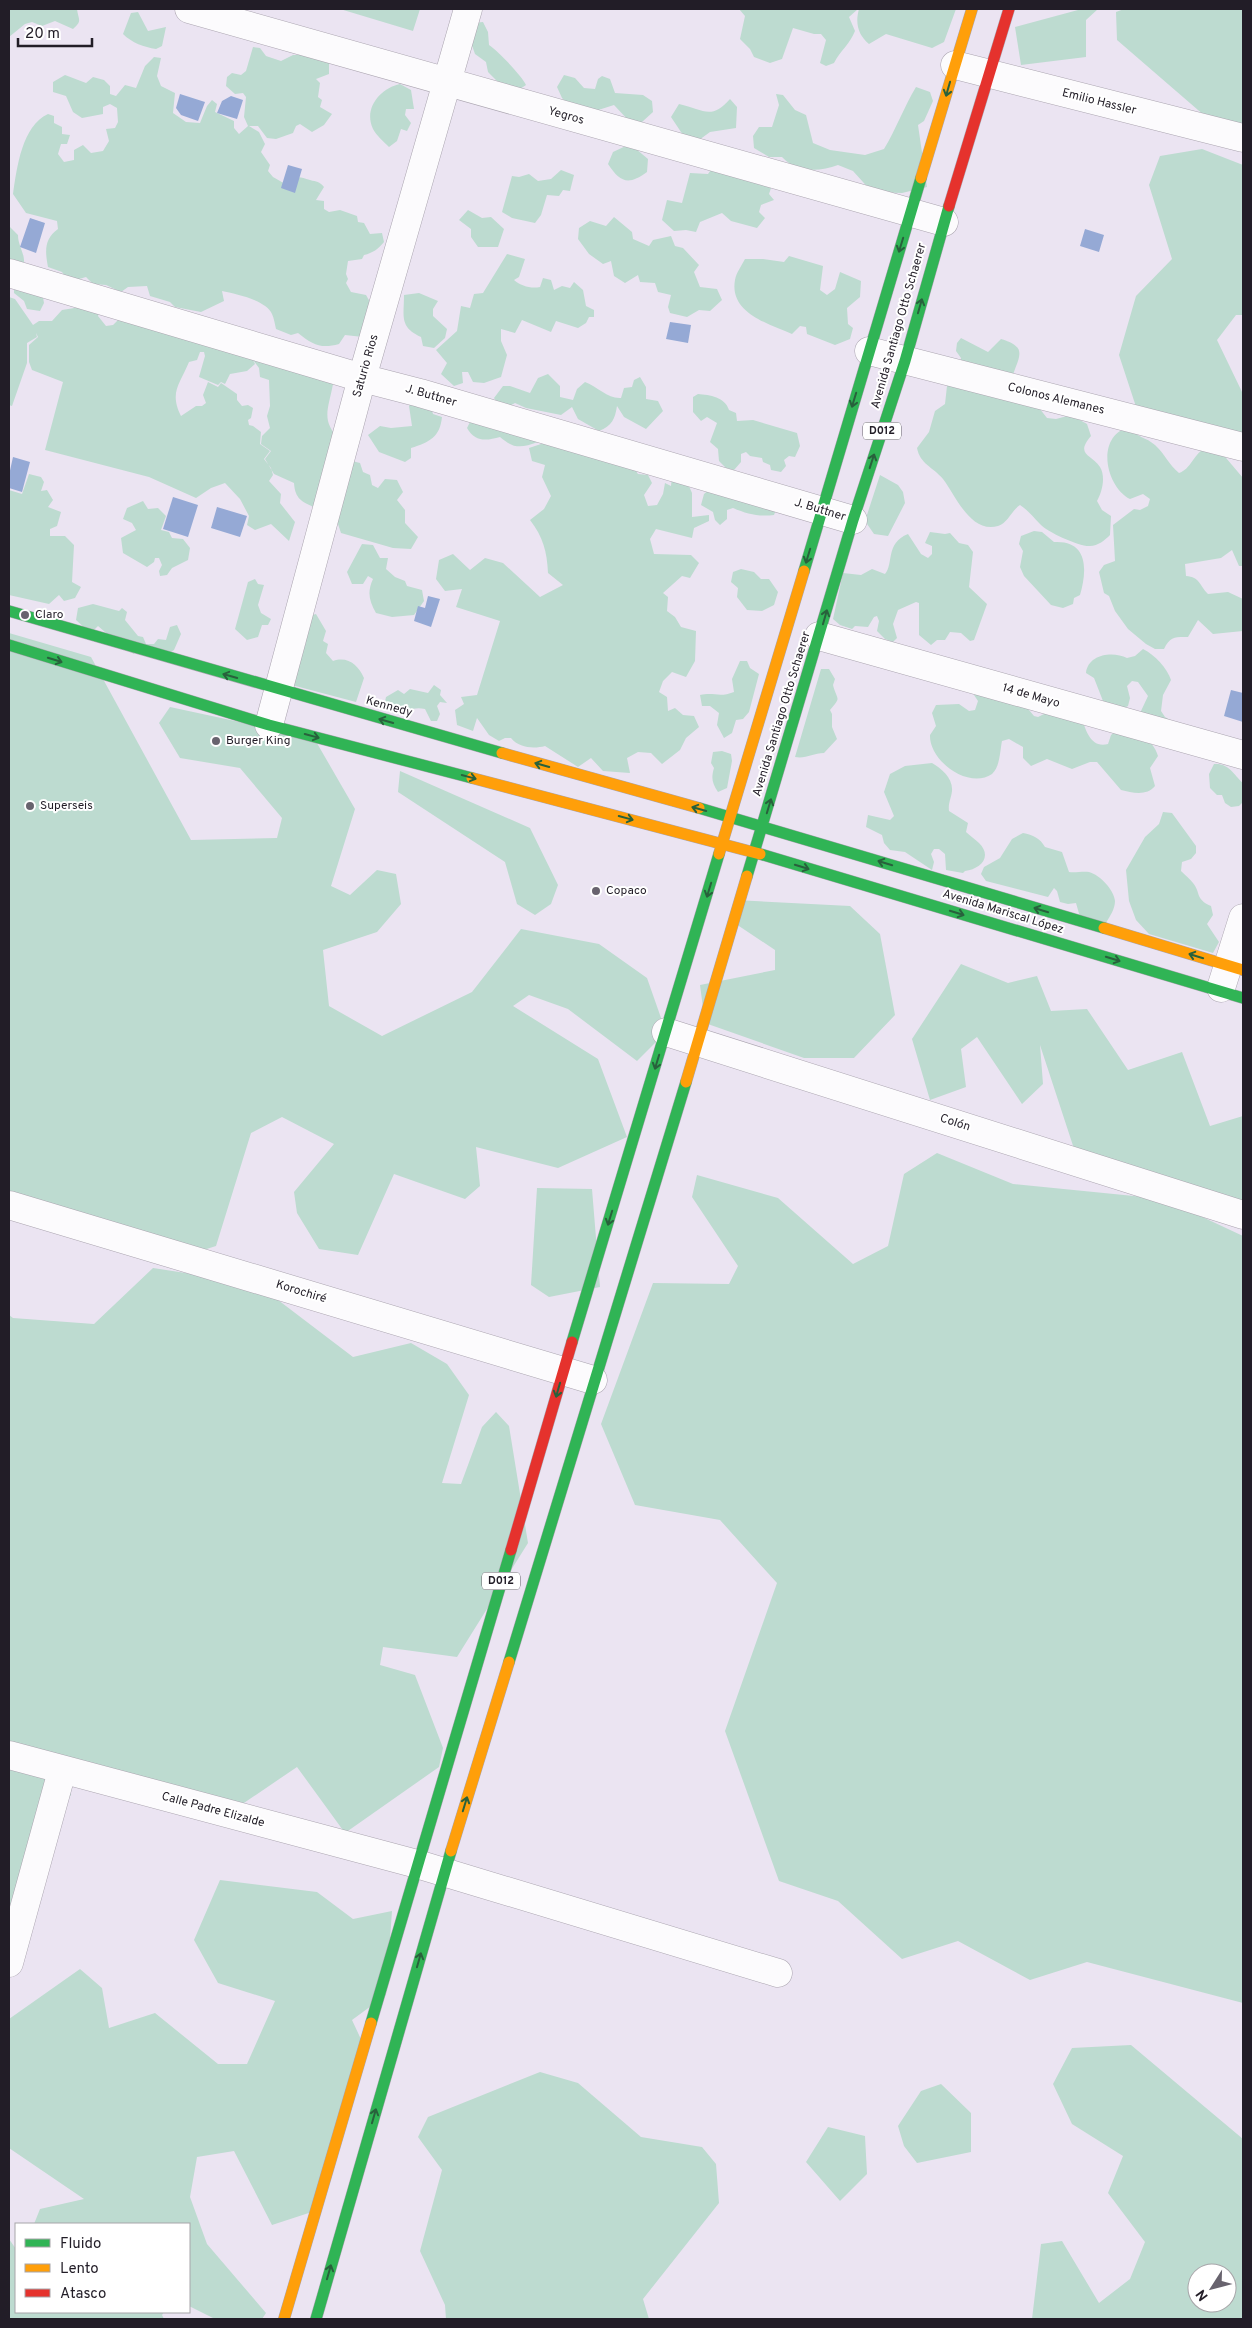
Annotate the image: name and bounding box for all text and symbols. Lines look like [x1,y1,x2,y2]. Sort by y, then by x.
scale bar [18,15,91,47]
text: 20 m [25,25,60,44]
one-way arrow [942,81,952,97]
street label: Emilio Hassler [1060,85,1138,119]
street label: Yegros [546,103,586,129]
one-way arrow [896,236,906,252]
street label: Avenida Santiago Otto Schaerer [868,241,930,411]
one-way arrow [916,298,925,314]
street label: Saturio Rios [349,333,383,399]
street label: Colonos Alemanes [1006,379,1106,419]
street label: J. Buttner [403,381,459,411]
one-way arrow [849,392,859,408]
road number: D012 [863,422,901,440]
one-way arrow [868,454,877,469]
street label: J. Buttner [792,495,848,525]
one-way arrow [802,548,812,564]
place label: Claro [35,607,64,623]
marker: Claro [19,609,31,621]
one-way arrow [820,609,830,625]
street label: Avenida Santiago Otto Schaerer [749,629,815,798]
one-way arrow [47,655,63,665]
one-way arrow [222,671,238,681]
street label: 14 de Mayo [1000,680,1062,712]
street label: Kennedy [364,693,414,721]
one-way arrow [378,715,394,725]
one-way arrow [303,732,319,742]
place label: Burger King [226,733,291,749]
marker: Burger King [210,735,222,747]
one-way arrow [535,759,551,769]
one-way arrow [460,773,476,782]
place label: Superseis [40,798,93,814]
one-way arrow [764,798,774,814]
marker: Superseis [24,800,36,812]
one-way arrow [691,803,707,813]
one-way arrow [618,814,634,823]
one-way arrow [877,858,893,868]
one-way arrow [793,862,809,872]
one-way arrow [703,881,713,897]
place label: Copaco [606,883,647,899]
marker: Copaco [590,885,602,897]
street label: Avenida Mariscal López [941,886,1065,938]
one-way arrow [1033,904,1049,914]
one-way arrow [949,908,965,918]
one-way arrow [1189,950,1205,960]
one-way arrow [1105,955,1121,965]
one-way arrow [652,1054,661,1070]
street label: Colón [938,1111,972,1135]
one-way arrow [604,1209,614,1225]
street label: Korochiré [274,1277,328,1307]
one-way arrow [552,1382,562,1398]
road number: D012 [482,1572,520,1590]
street label: Calle Padre Elizalde [160,1789,266,1831]
one-way arrow [460,1797,470,1813]
one-way arrow [414,1952,424,1968]
one-way arrow [370,2109,379,2125]
legend [15,2223,190,2313]
text: Fluido [60,2235,101,2254]
text: Lento [60,2260,99,2279]
north arrow [1187,2263,1237,2313]
one-way arrow [325,2265,335,2281]
text: Atasco [60,2285,106,2304]
text: N [1193,2286,1213,2304]

